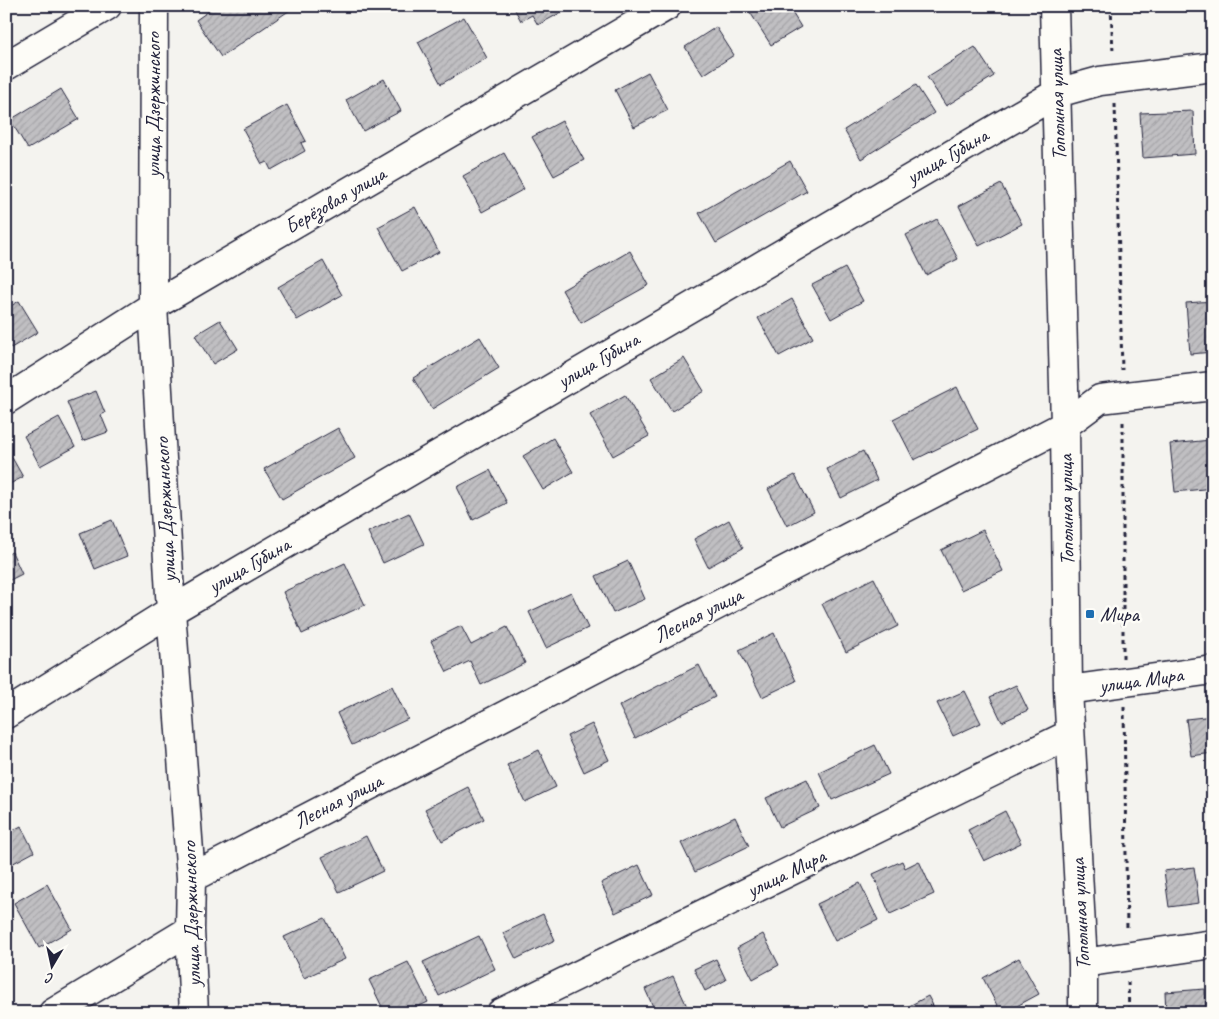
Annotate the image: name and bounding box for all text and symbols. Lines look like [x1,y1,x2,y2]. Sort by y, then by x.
street label: улица Дзержинского [140,31,166,180]
street label: Тополиная улица [1042,47,1072,161]
street label: улица Губина [900,121,995,191]
street label: Берёзовая улица [280,159,393,240]
street label: улица Губина [551,325,646,395]
street label: улица Дзержинского [148,435,182,585]
street label: Тополиная улица [1052,453,1080,566]
street label: улица Губина [202,530,297,600]
street label: Лесная улица [649,581,749,648]
place label: Мира [1100,601,1141,627]
marker: Мира [1084,608,1096,620]
street label: улица Мира [1095,661,1186,699]
street label: Лесная улица [289,767,389,834]
street label: улица Дзержинского [175,839,207,989]
street label: улица Мира [741,842,831,904]
street label: Тополиная улица [1064,856,1096,970]
north arrow [28,942,78,992]
text: С [43,969,55,987]

